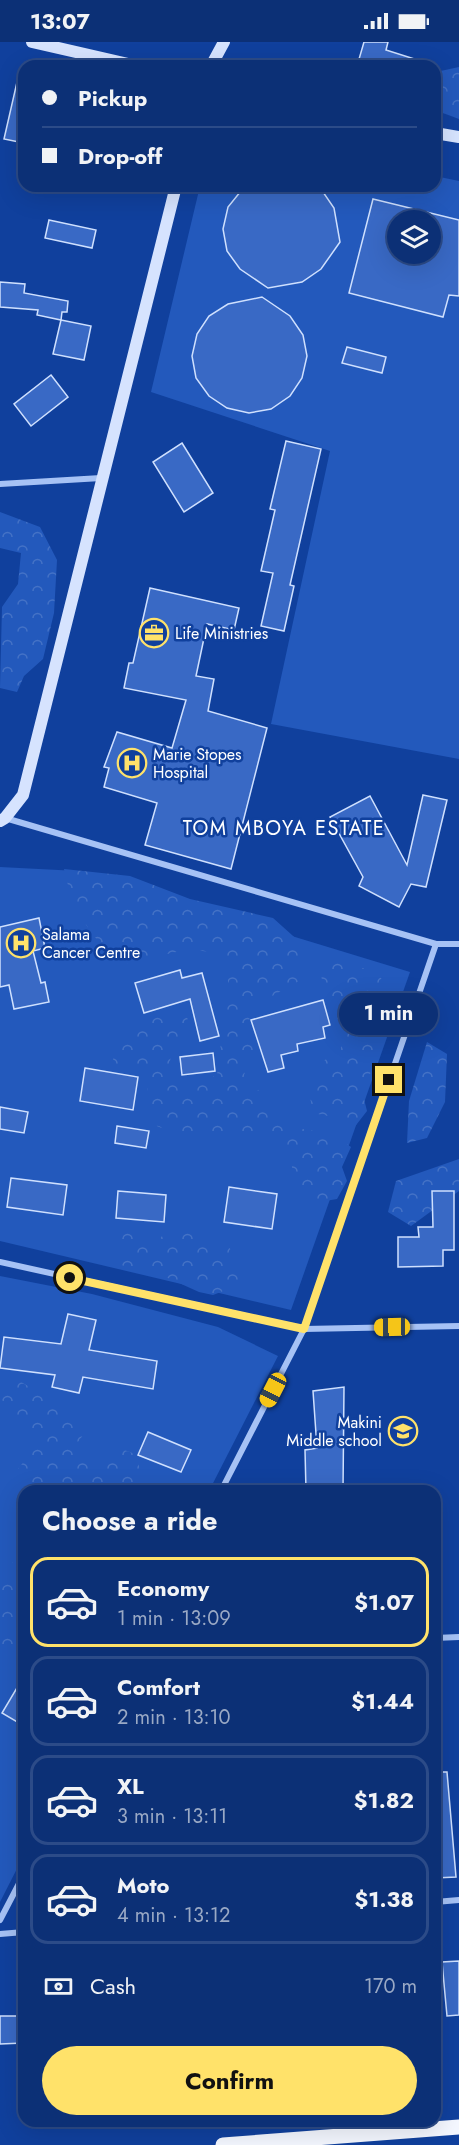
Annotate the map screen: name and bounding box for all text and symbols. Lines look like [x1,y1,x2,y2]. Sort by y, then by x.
text: 13:07 [30,5,90,37]
text: Pickup [78,82,147,114]
text: Drop-off [78,140,162,172]
map controls [387,210,441,264]
button: layers [387,210,441,264]
office icon: Life Ministries [138,617,170,649]
place label: Life Ministries [175,622,268,645]
place label: Marie Stopes Hospital [153,743,242,784]
hospital icon: Marie Stopes Hospital [116,747,148,779]
district label: TOM MBOYA ESTATE [183,814,385,843]
place label: Salama Cancer Centre [42,923,140,964]
hospital icon: Salama Cancer Centre [5,927,37,959]
callout: 1 min [340,993,438,1035]
text: 1 min [364,999,413,1028]
route end [375,1066,402,1093]
route start [56,1264,83,1291]
car [374,1318,410,1336]
car [257,1370,289,1410]
place label: Makini Middle school [286,1411,382,1452]
school or university icon: Makini Middle school [387,1415,419,1447]
text: Choose a ride [42,1501,217,1540]
text: Economy [117,1572,209,1604]
icon: car [45,1575,99,1629]
text: $1.07 [354,1586,414,1618]
text: 1 min · 13:09 [117,1604,231,1633]
text: Comfort [117,1671,200,1703]
icon: car [45,1674,99,1728]
text: $1.44 [351,1685,414,1717]
text: 2 min · 13:10 [117,1703,231,1732]
text: XL [117,1770,144,1802]
icon: car [45,1773,99,1827]
text: $1.82 [354,1784,414,1816]
text: 3 min · 13:11 [117,1802,227,1831]
text: Moto [117,1869,170,1901]
icon: car [45,1872,99,1926]
text: $1.38 [355,1883,414,1915]
text: 4 min · 13:12 [117,1901,230,1930]
icon: cash [42,1970,75,2003]
text: Cash [90,1970,136,2002]
text: 170 m [364,1972,417,2001]
button: Confirm [42,2046,417,2115]

